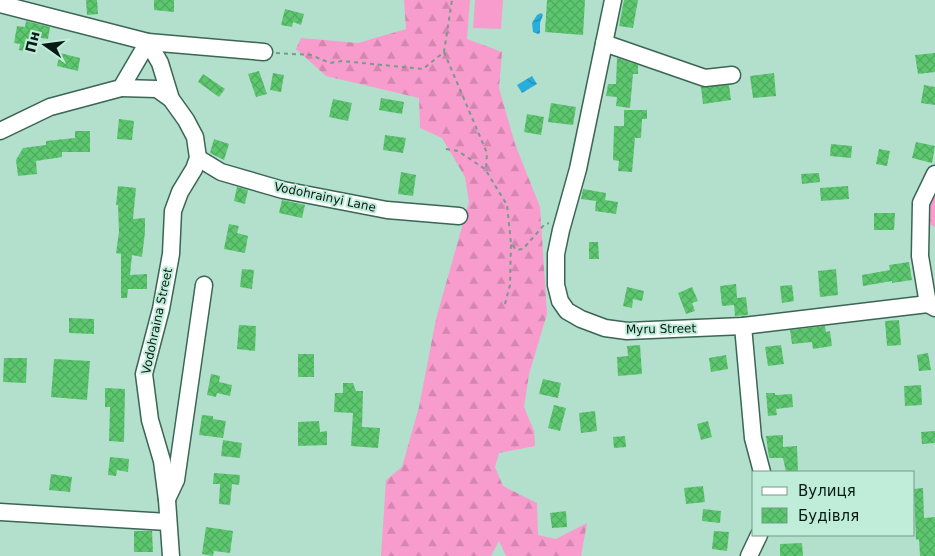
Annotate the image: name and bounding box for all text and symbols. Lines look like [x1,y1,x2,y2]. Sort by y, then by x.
north arrow [20,20,70,70]
text: Пн [22,30,43,54]
street label: Vodohrainyi Lane [273,179,377,215]
street label: Vodohraina Street [139,266,175,375]
street label: Myru Street [626,321,697,337]
legend [752,471,915,536]
text: Вулиця [798,482,856,500]
text: Будівля [798,507,859,525]

